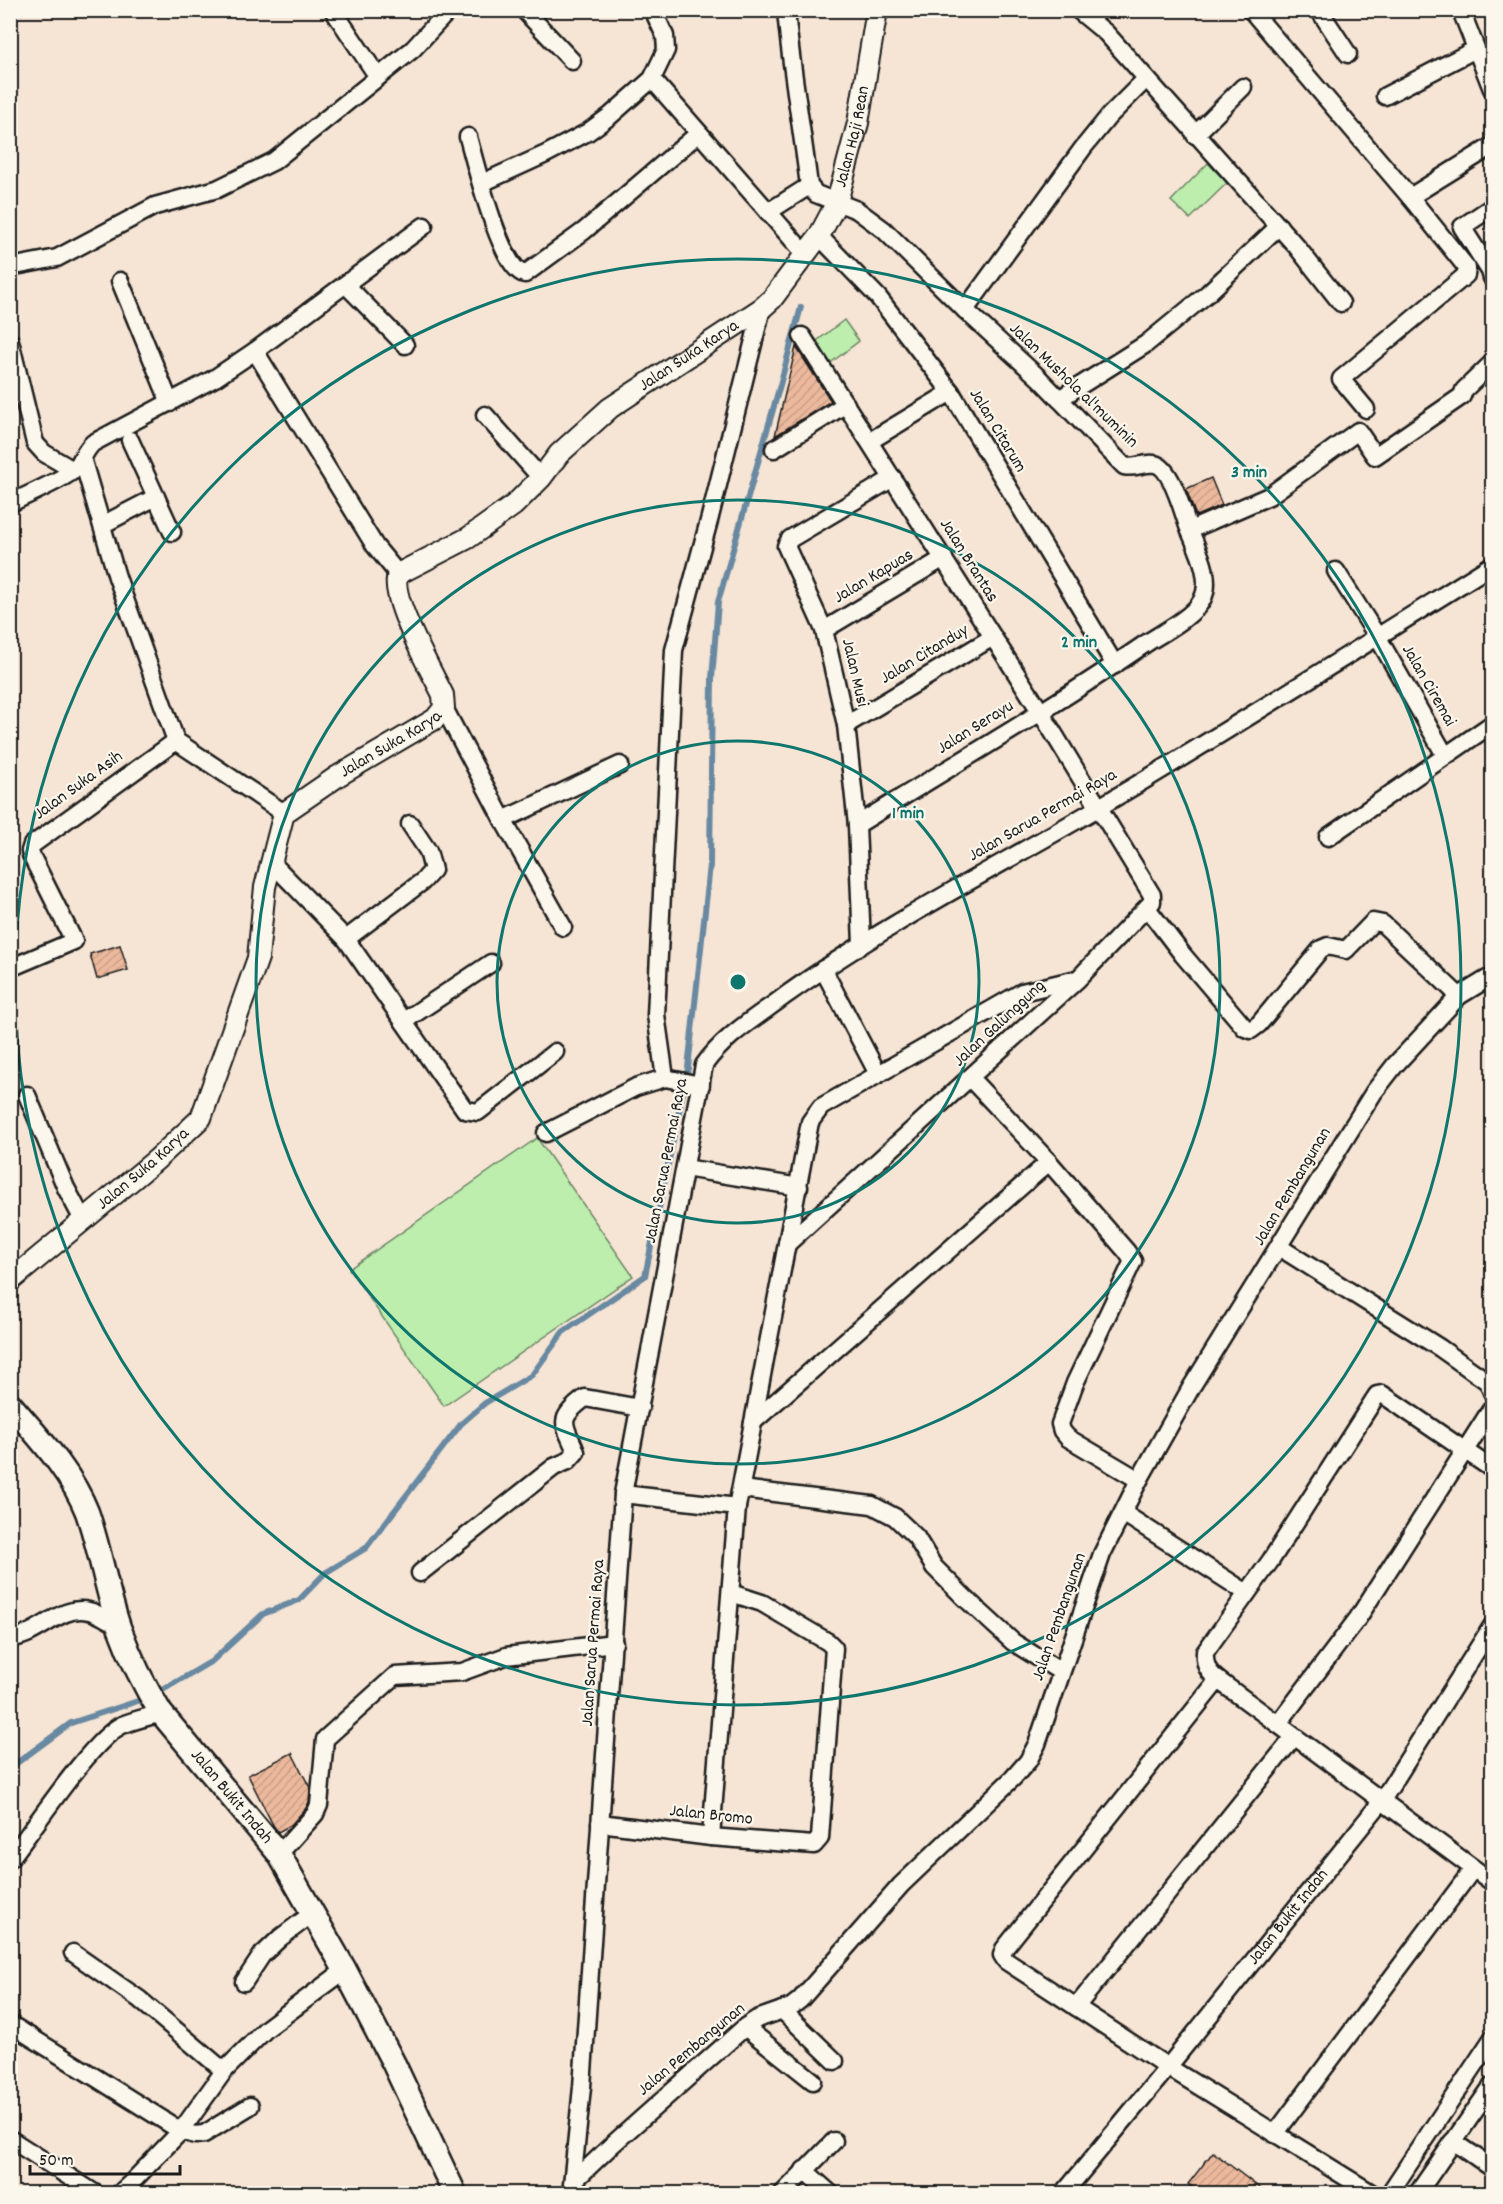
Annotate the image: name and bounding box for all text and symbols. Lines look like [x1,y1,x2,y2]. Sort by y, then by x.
street label: Jalan Haji Rean [829,84,877,190]
street label: Jalan Suka Karya [634,314,745,398]
street label: Jalan Mushola al'muminin [1003,318,1143,454]
street label: Jalan Citarum [962,384,1032,478]
text: 3 min [1231,461,1267,486]
street label: Jalan Brantas [932,514,1004,608]
street label: Jalan Kapuas [829,543,919,611]
street label: Jalan Citanduy [876,618,975,691]
text: 2 min [1061,631,1097,656]
street label: Jalan Musi [834,636,874,710]
street label: Jalan Ciremai [1394,640,1462,732]
street label: Jalan Serayu [933,695,1019,761]
street label: Jalan Suka Karya [335,705,449,785]
street label: Jalan Suka Asih [29,745,129,827]
street label: Jalan Sarua Permai Raya [964,763,1122,869]
text: 1 min [892,802,924,827]
centre of rings [728,972,748,992]
street label: Jalan Galunggung [948,975,1052,1073]
street label: Jalan Sarua Permai Raya [639,1076,695,1246]
street label: Jalan Suka Karya [92,1122,196,1216]
street label: Jalan Pembangunan [1248,1123,1338,1251]
street label: Jalan Pembangunan [1026,1550,1094,1684]
street label: Jalan Sarua Permai Raya [576,1558,612,1727]
street label: Jalan Bukit Indah [184,1744,278,1850]
street label: Jalan Bromo [668,1799,754,1833]
street label: Jalan Bukit Indah [1242,1864,1335,1971]
street label: Jalan Pembangunan [633,1997,751,2103]
scale bar [30,2138,180,2176]
text: 50 m [39,2149,74,2174]

